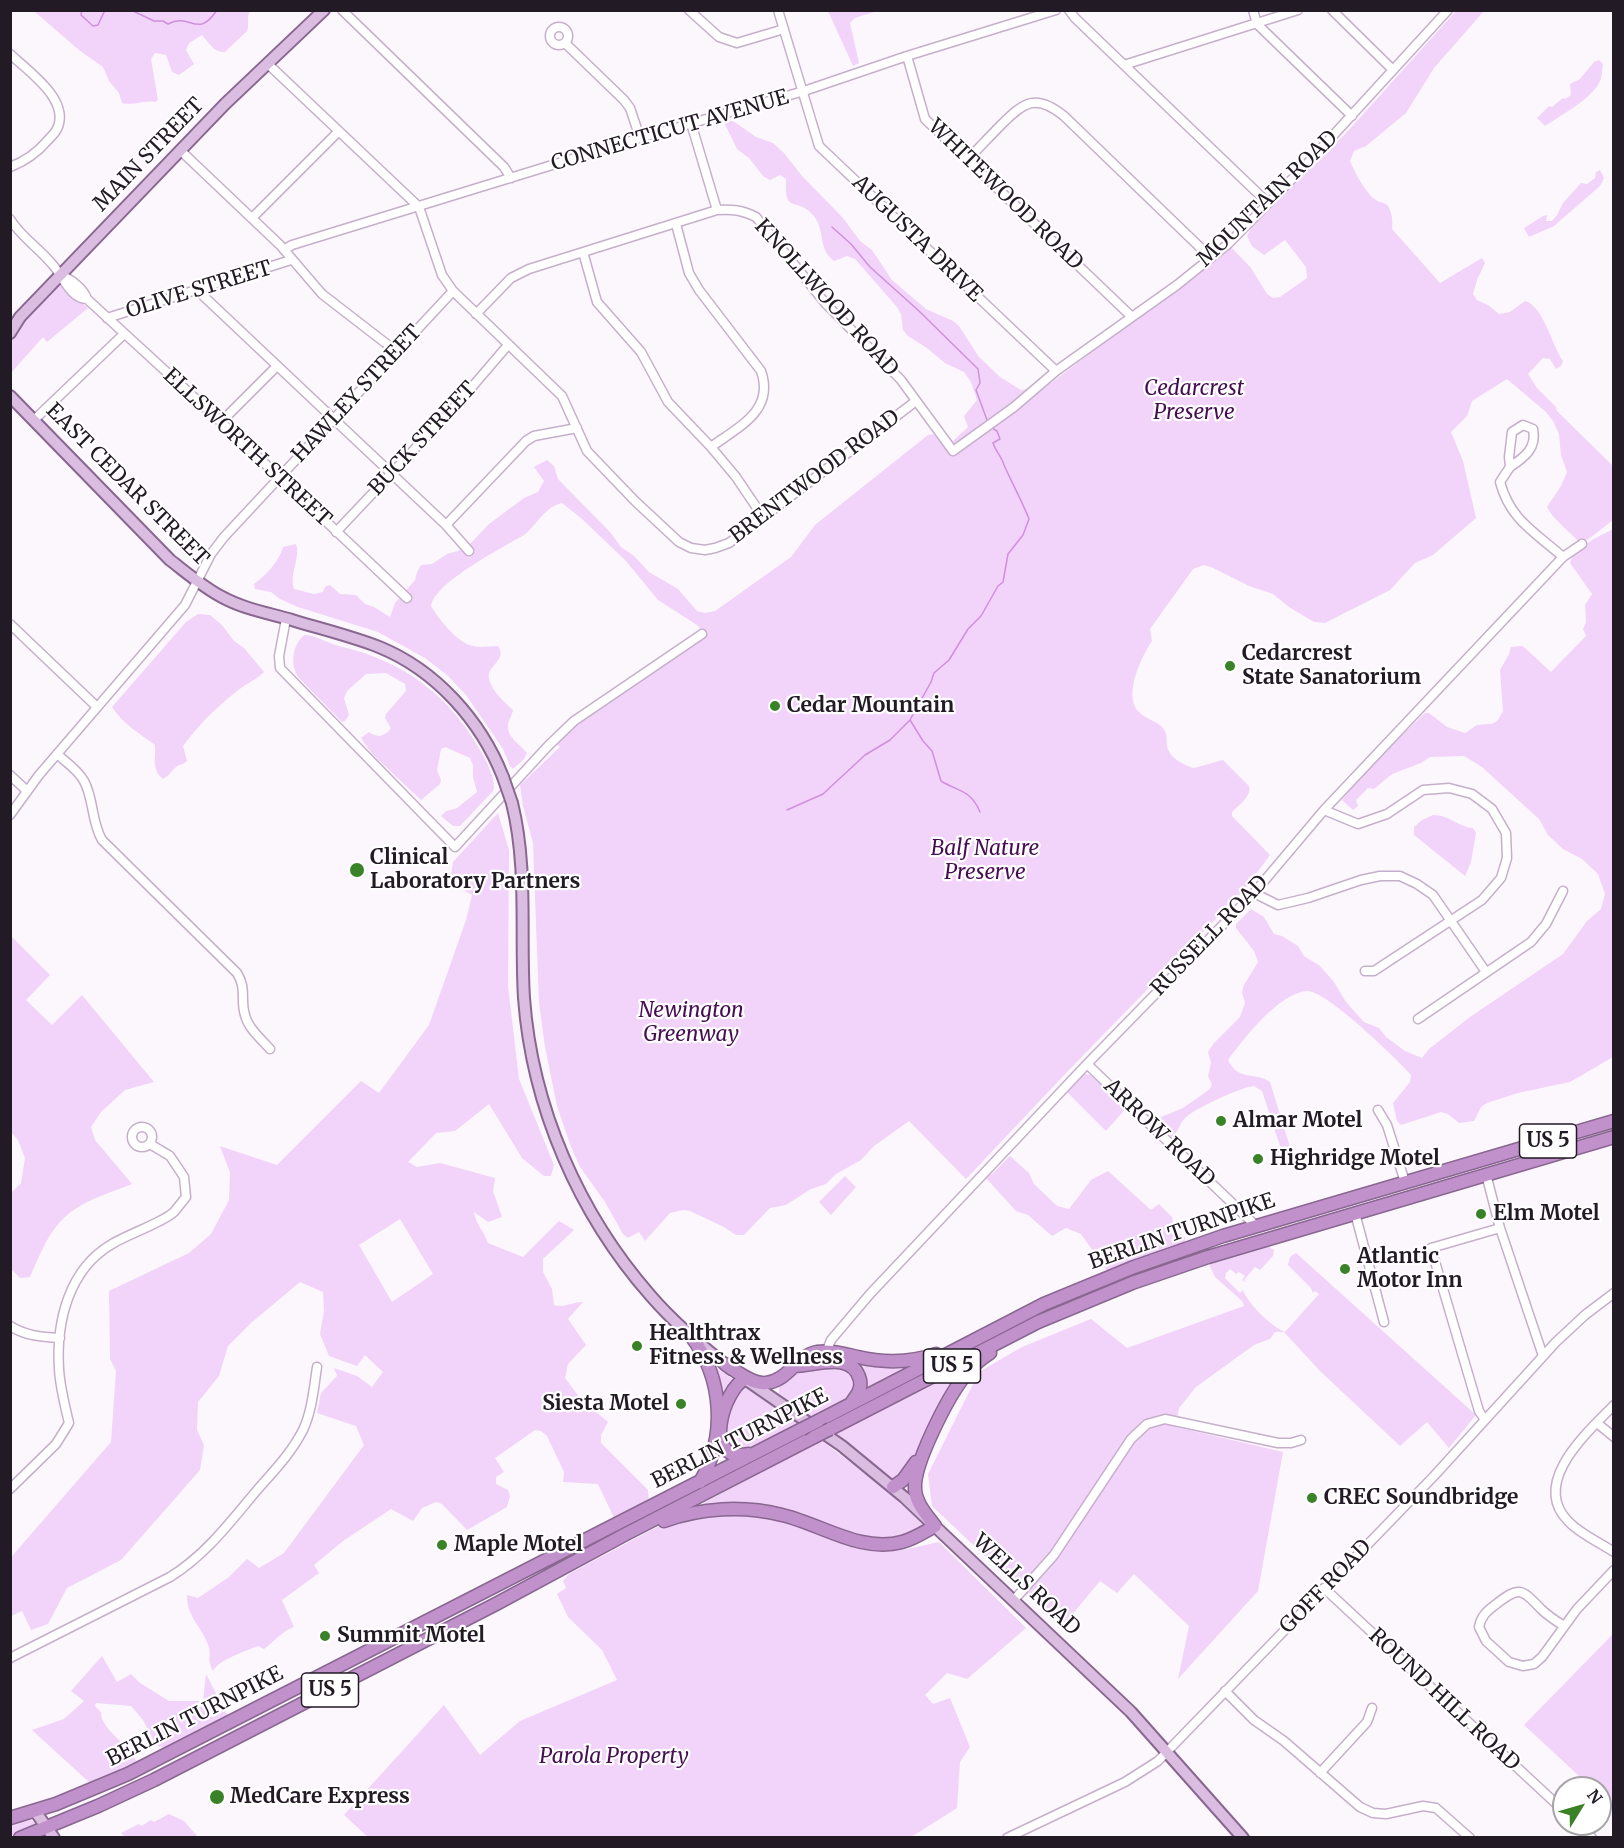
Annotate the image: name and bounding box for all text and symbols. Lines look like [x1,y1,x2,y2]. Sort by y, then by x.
street label: CONNECTICUT AVENUE [548,85,792,177]
street label: MAIN STREET [89,93,209,217]
street label: WHITEWOOD ROAD [922,114,1088,276]
street label: MOUNTAIN ROAD [1193,126,1343,272]
street label: AUGUSTA DRIVE [847,170,987,308]
street label: KNOLLWOOD ROAD [749,214,903,382]
street label: OLIVE STREET [123,256,275,324]
street label: HAWLEY STREET [287,320,427,468]
street label: ELLSWORTH STREET [158,364,336,532]
park label: Cedarcrest Preserve [1144,376,1244,426]
street label: BUCK STREET [364,377,482,501]
street label: EAST CEDAR STREET [40,398,214,572]
street label: BRENTWOOD ROAD [725,405,905,549]
place label: Cedarcrest State Sanatorium [1242,641,1421,691]
marker: Cedarcrest State Sanatorium [1223,659,1237,673]
place label: Cedar Mountain [787,693,954,719]
marker: Cedar Mountain [768,699,782,713]
park label: Balf Nature Preserve [931,836,1039,886]
place label: Clinical Laboratory Partners [370,845,580,895]
marker: Clinical Laboratory Partners [348,861,366,879]
street label: RUSSELL ROAD [1146,871,1274,1001]
park label: Newington Greenway [638,998,744,1048]
street label: ARROW ROAD [1098,1074,1220,1192]
place label: Almar Motel [1233,1108,1362,1134]
marker: Almar Motel [1214,1114,1228,1128]
road number: US 5 [1520,1124,1576,1158]
place label: Highridge Motel [1270,1146,1440,1172]
marker: Highridge Motel [1251,1152,1265,1166]
street label: BERLIN TURNPIKE [1086,1188,1278,1276]
place label: Elm Motel [1493,1201,1600,1227]
marker: Elm Motel [1474,1207,1488,1221]
place label: Atlantic Motor Inn [1357,1244,1462,1294]
marker: Atlantic Motor Inn [1338,1262,1352,1276]
place label: Healthtrax Fitness & Wellness [649,1321,843,1371]
marker: Healthtrax Fitness & Wellness [630,1339,644,1353]
road number: US 5 [924,1349,980,1383]
street label: BERLIN TURNPIKE [647,1384,833,1494]
place label: Siesta Motel [542,1391,669,1417]
marker: Siesta Motel [674,1397,688,1411]
place label: CREC Soundbridge [1324,1485,1518,1511]
marker: CREC Soundbridge [1305,1491,1319,1505]
street label: WELLS ROAD [967,1529,1085,1641]
place label: Maple Motel [454,1532,583,1558]
street label: GOFF ROAD [1275,1535,1377,1639]
marker: Maple Motel [435,1538,449,1552]
place label: Summit Motel [337,1623,485,1649]
street label: ROUND HILL ROAD [1363,1623,1525,1777]
marker: Summit Motel [318,1629,332,1643]
street label: BERLIN TURNPIKE [102,1662,288,1772]
road number: US 5 [302,1673,358,1707]
park label: Parola Property [539,1744,689,1770]
north arrow [1552,1776,1612,1836]
place label: MedCare Express [230,1784,410,1810]
text: N [1583,1785,1607,1807]
marker: MedCare Express [208,1788,226,1806]

